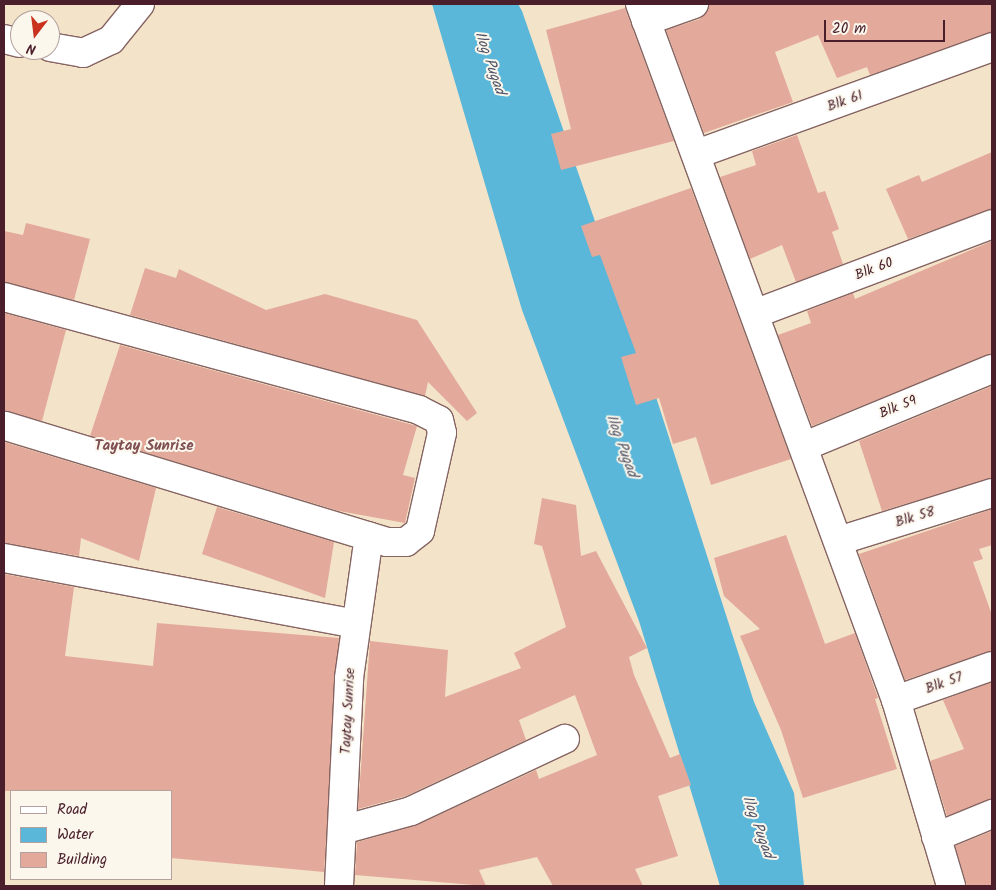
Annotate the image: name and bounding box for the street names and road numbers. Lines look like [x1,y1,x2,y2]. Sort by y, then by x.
street label: Blk 61 [825,87,865,115]
street label: Blk 60 [853,254,895,284]
street label: Blk 59 [877,392,919,422]
street label: Blk 58 [893,503,937,531]
street label: Taytay Sunrise [337,667,359,755]
street label: Blk 57 [923,669,965,697]

